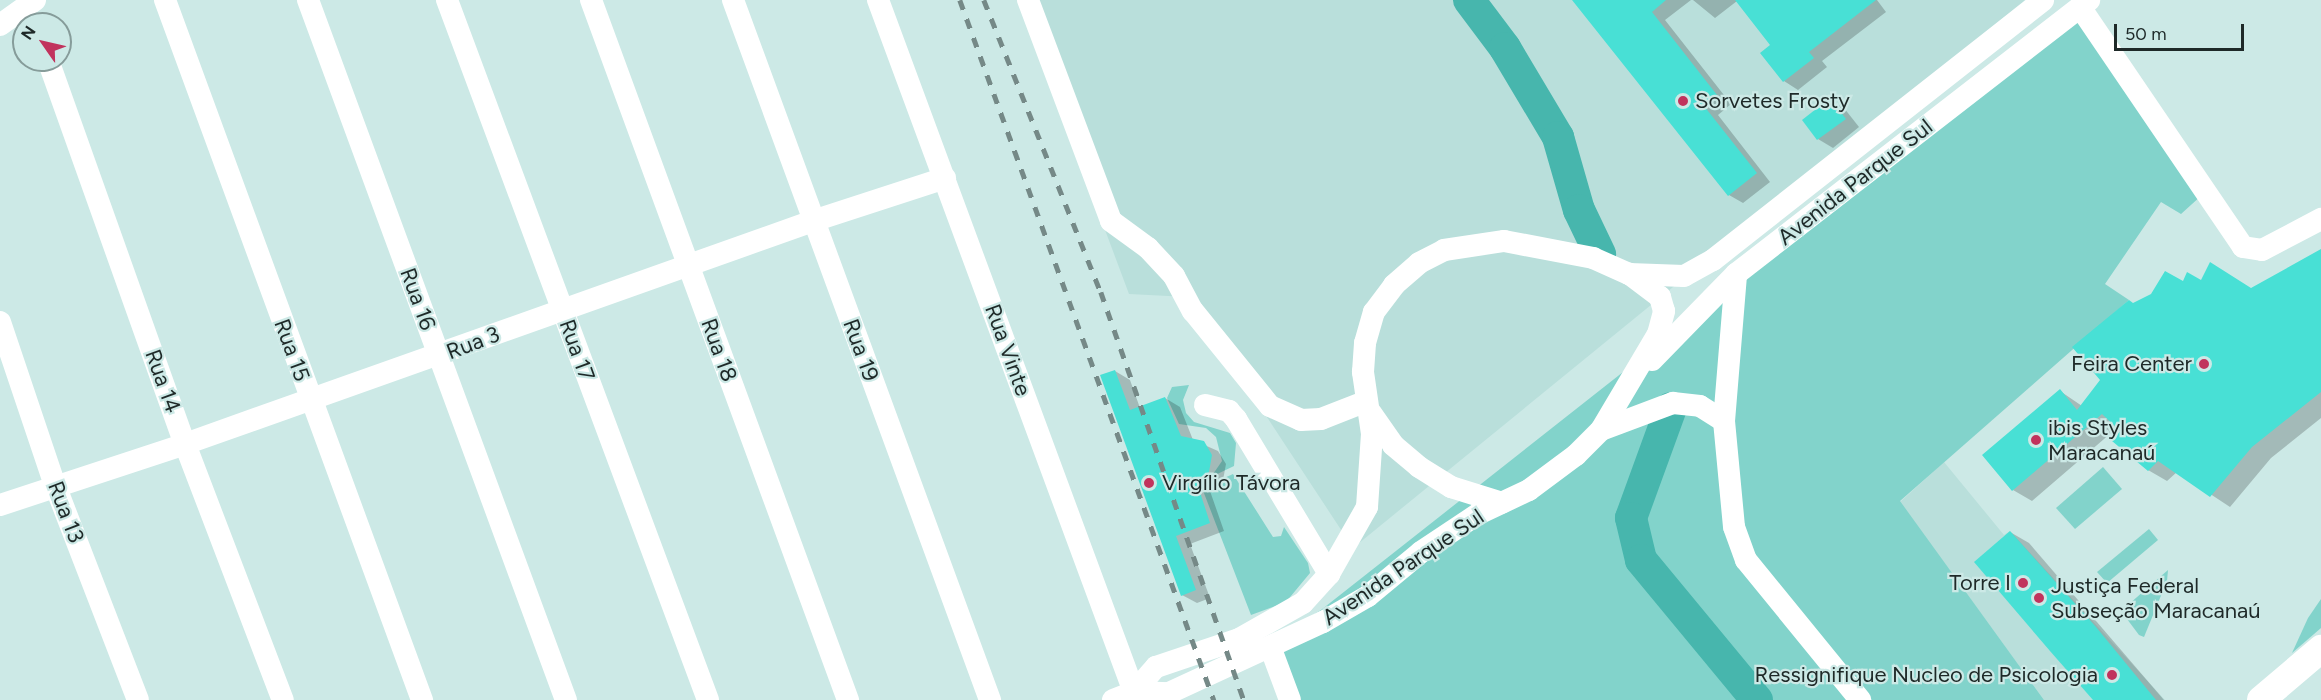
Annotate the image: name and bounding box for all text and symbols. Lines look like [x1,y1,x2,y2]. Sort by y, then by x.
north arrow [12,12,72,72]
scale bar [2117,12,2248,50]
text: N [17,22,40,43]
text: 50 m [2125,23,2167,45]
place label: Sorvetes Frosty [1695,88,1850,114]
marker: Sorvetes Frosty [1676,94,1690,108]
street label: Avenida Parque Sul [1772,113,1938,251]
street label: Rua 16 [395,264,441,334]
street label: Rua Vinte [979,301,1037,399]
street label: Rua 15 [269,315,315,385]
street label: Rua 18 [695,315,743,385]
street label: Rua 19 [838,315,884,385]
street label: Rua 17 [554,316,600,384]
street label: Rua 3 [443,321,503,365]
street label: Rua 14 [139,346,187,416]
place label: Feira Center [2071,351,2192,377]
marker: Feira Center [2197,357,2211,371]
place label: ibis Styles Maracanaú [2048,414,2155,466]
marker: ibis Styles Maracanaú [2029,433,2043,447]
place label: Virgílio Távora [1162,470,1300,496]
marker: Virgílio Távora [1140,474,1158,492]
street label: Rua 13 [42,478,90,546]
street label: Avenida Parque Sul [1317,503,1489,631]
place label: Torre I [1949,570,2011,596]
place label: Justiça Federal Subseção Maracanaú [2051,572,2261,624]
marker: Torre I [2016,576,2030,590]
marker: Justiça Federal Subseção Maracanaú [2032,591,2046,605]
place label: Ressignifique Nucleo de Psicologia [1755,662,2098,688]
marker: Ressignifique Nucleo de Psicologia [2103,666,2121,684]

